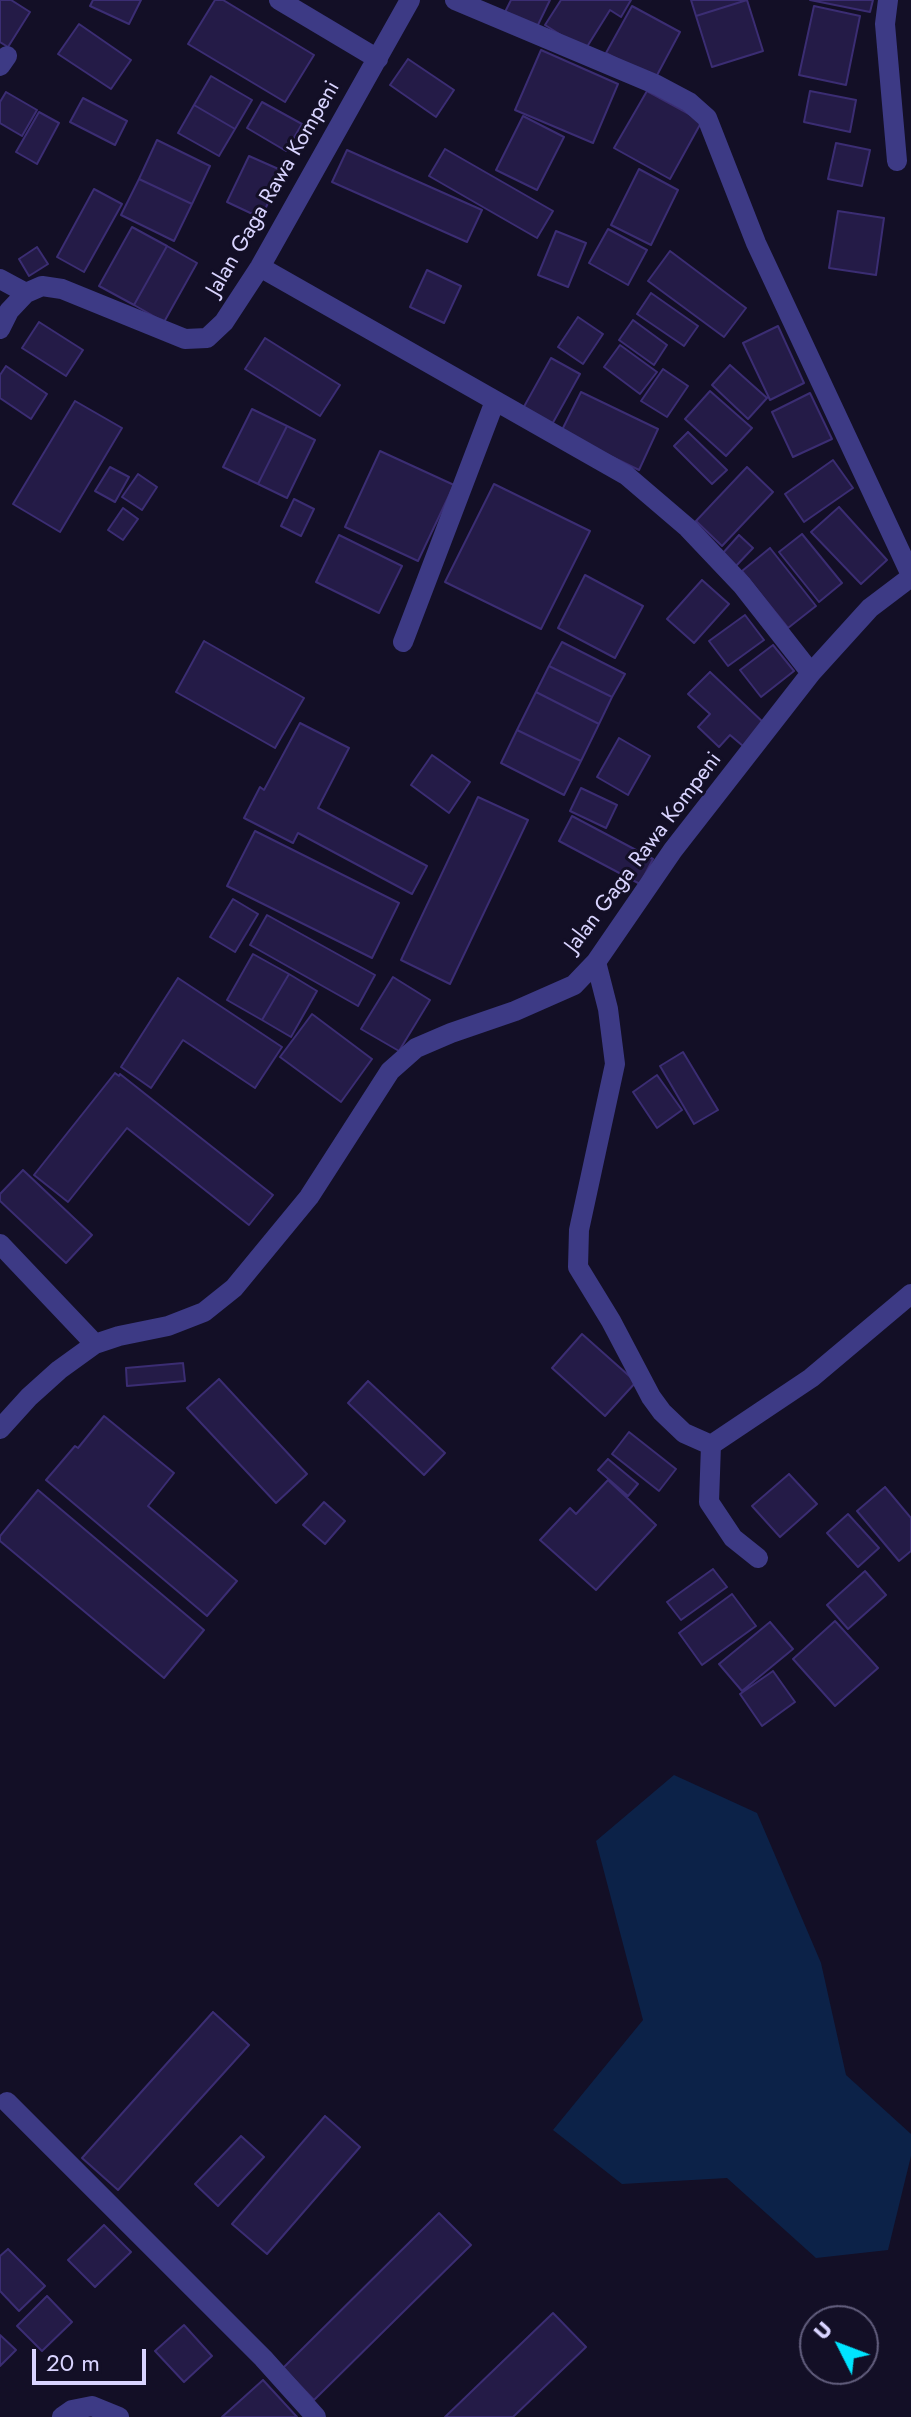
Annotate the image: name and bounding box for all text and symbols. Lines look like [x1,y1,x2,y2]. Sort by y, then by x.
street label: Jalan Gaga Rawa Kompeni [202,77,346,301]
street label: Jalan Gaga Rawa Kompeni [560,748,728,958]
north arrow [799,2305,879,2385]
text: U [806,2314,840,2347]
scale bar [36,2333,150,2383]
text: 20 m [46,2345,100,2380]

